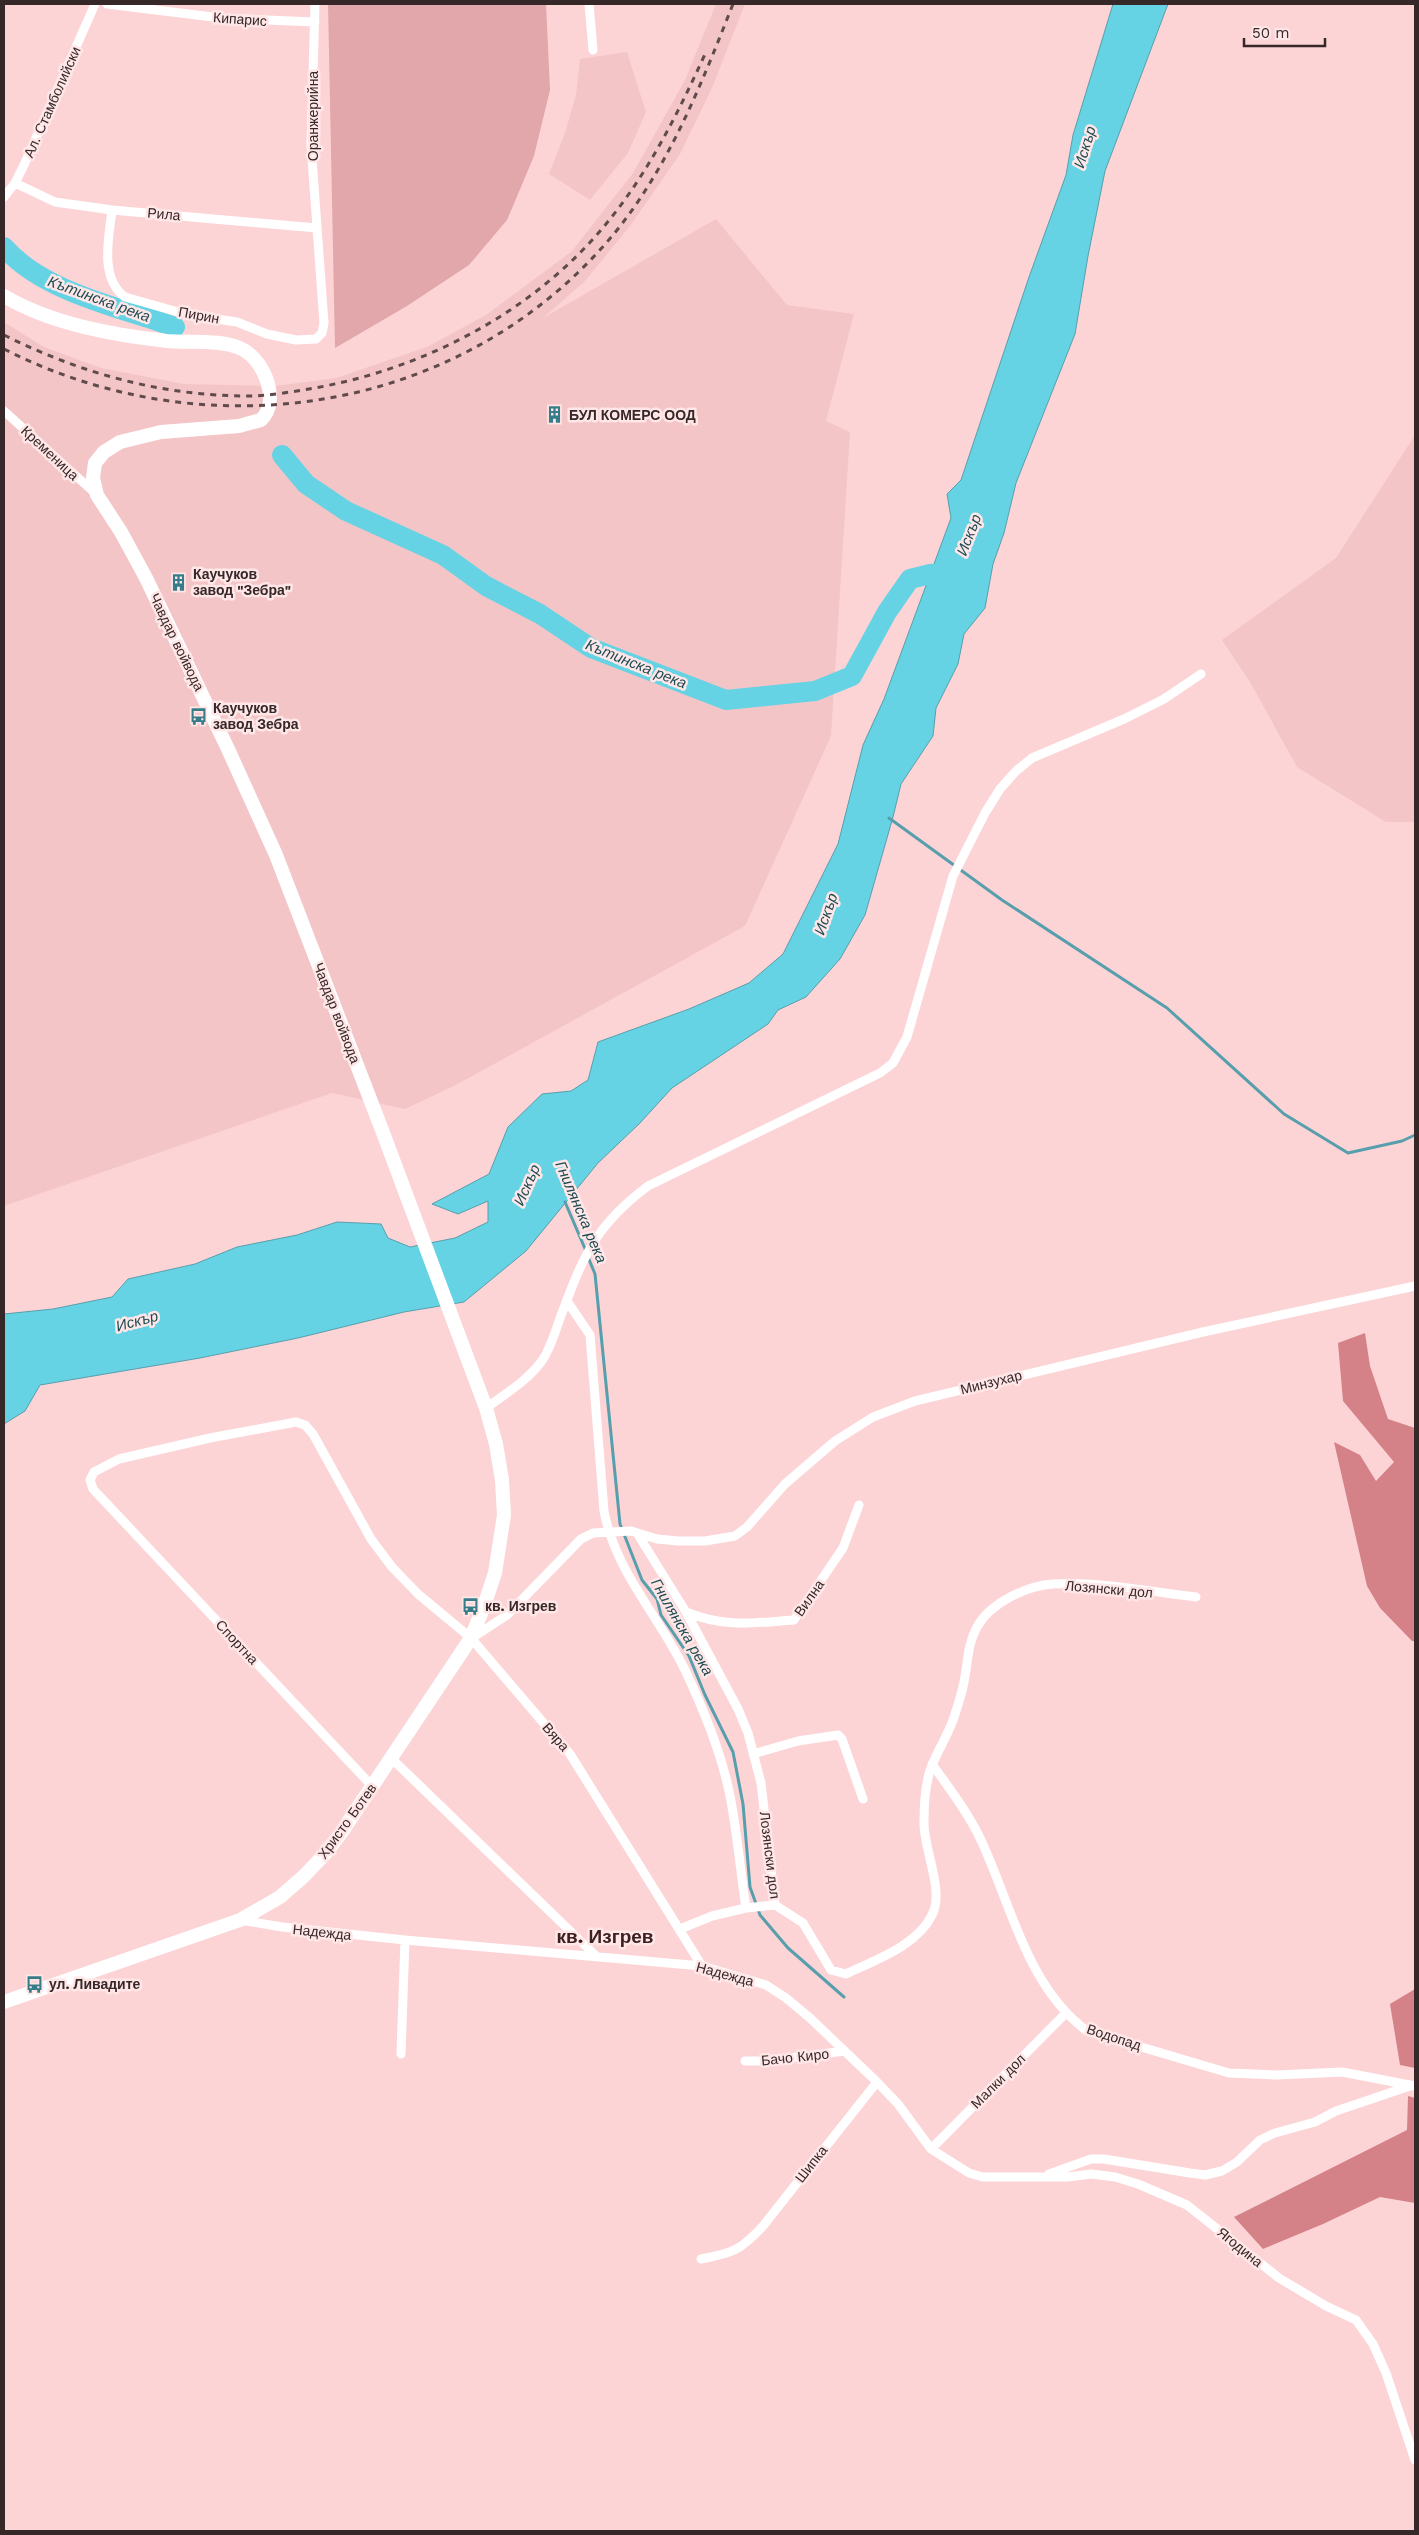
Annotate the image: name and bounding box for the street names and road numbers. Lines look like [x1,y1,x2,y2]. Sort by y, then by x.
street label: Кипарис [213,9,267,29]
street label: Ал. Стамболийски [20,44,84,160]
street label: Оранжерийна [305,71,321,161]
street label: Рила [147,205,181,223]
street label: Пирин [177,304,221,326]
street label: Кременица [18,422,82,484]
street label: Чавдар войвода [146,591,208,694]
street label: Чавдар войвода [310,960,364,1066]
street label: Минзухар [959,1367,1024,1397]
street label: Вилна [791,1577,827,1619]
street label: Лозянски дол [1064,1577,1154,1601]
street label: Спортна [212,1616,262,1668]
street label: Вяра [539,1720,573,1755]
street label: Христо Ботев [314,1780,380,1862]
street label: Лозянски дол [757,1810,783,1900]
street label: Надежда [292,1921,352,1943]
street label: Надежда [694,1959,756,1989]
street label: Водопад [1085,2021,1143,2053]
street label: Бачо Киро [760,2045,830,2069]
street label: Малки дол [967,2050,1029,2112]
street label: Шипка [792,2142,831,2186]
street label: Ягодина [1214,2224,1266,2270]

